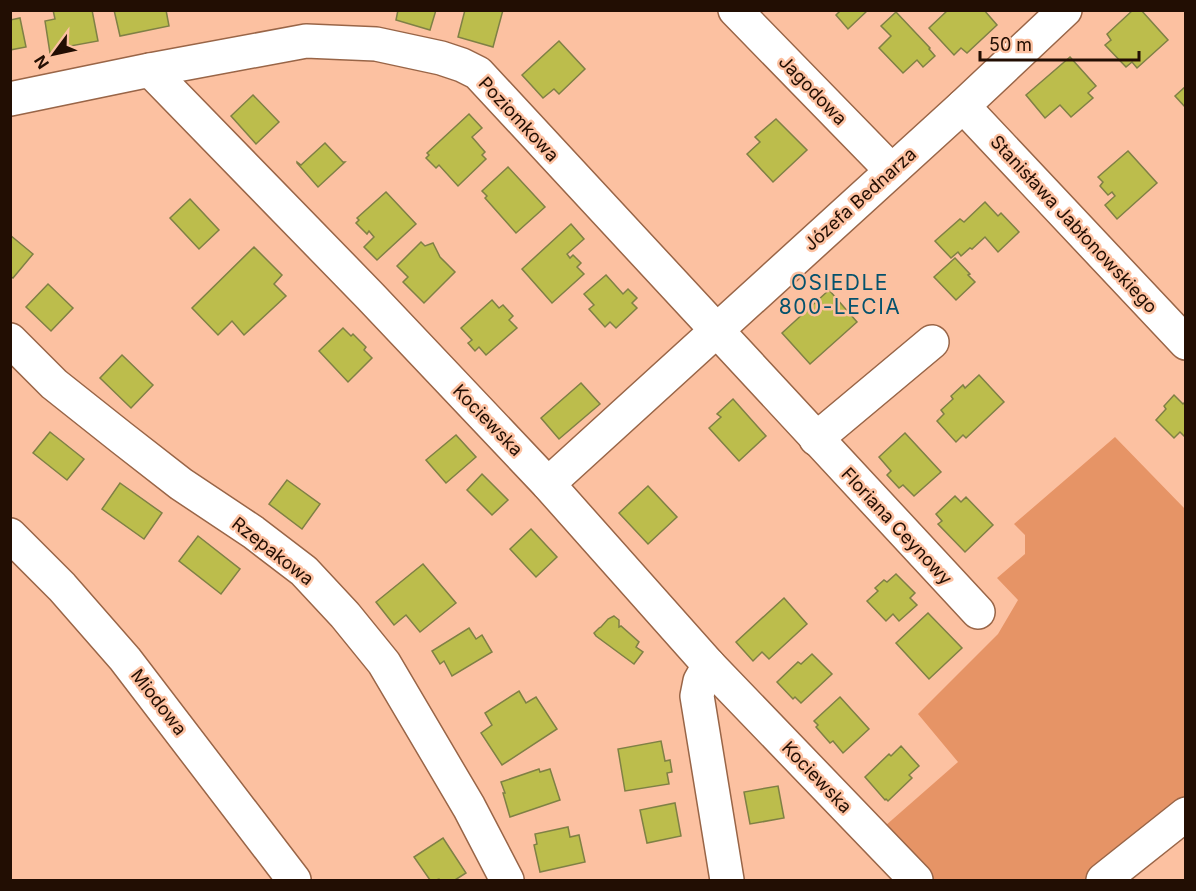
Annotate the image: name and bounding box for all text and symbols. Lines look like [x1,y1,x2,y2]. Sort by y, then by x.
north arrow [24,24,84,84]
scale bar [980,24,1139,62]
text: 50 m [989,34,1032,55]
street label: Jagodowa [775,51,851,129]
text: N [30,52,53,73]
street label: Poziomkowa [475,73,563,165]
street label: Stanisława Jabłonowskiego [986,131,1162,317]
street label: Józefa Bednarza [800,143,920,255]
district label: OSIEDLE 800-LECIA [779,270,901,319]
street label: Kociewska [449,380,527,460]
street label: Floriana Ceynowy [837,463,957,589]
street label: Rzepakowa [228,513,318,589]
street label: Miodowa [127,665,191,739]
street label: Kociewska [778,737,856,817]

